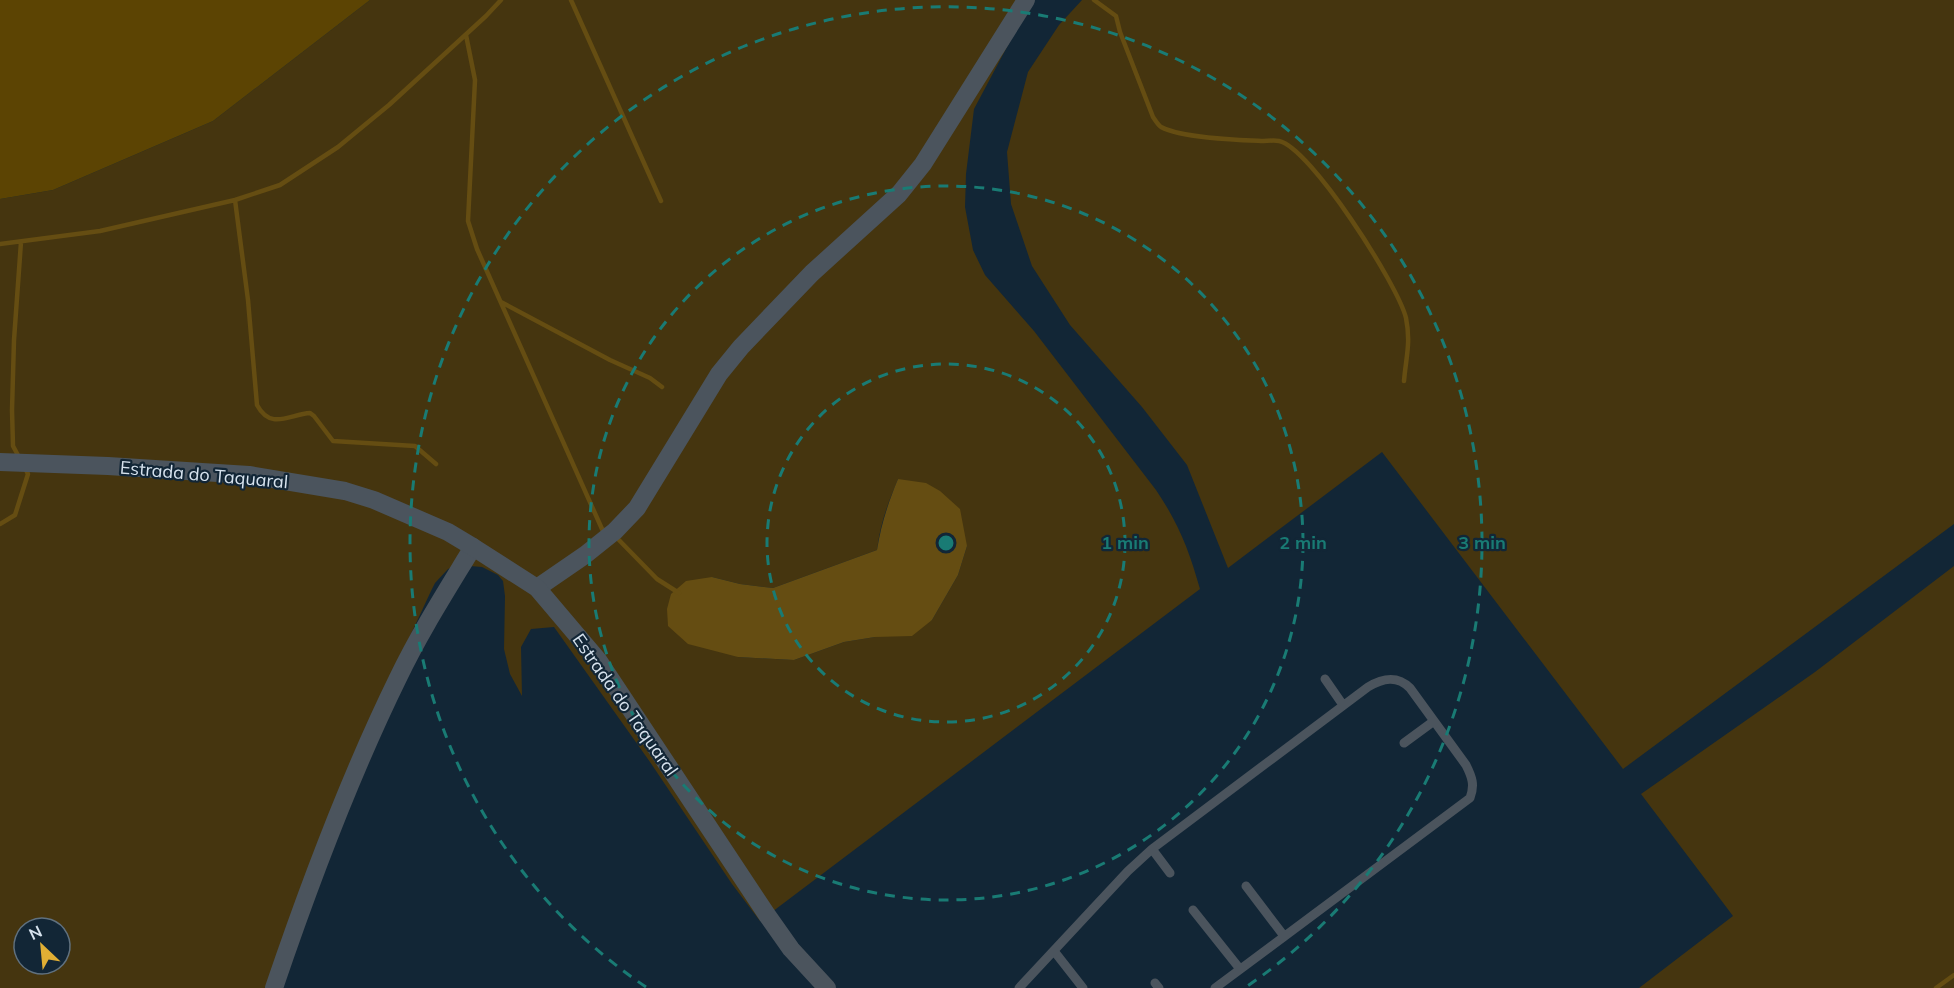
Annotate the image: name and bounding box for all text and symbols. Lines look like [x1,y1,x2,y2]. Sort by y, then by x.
street label: Estrada do Taquaral [119,456,289,493]
text: 1 min [1101,531,1149,554]
text: 2 min [1279,531,1327,554]
text: 3 min [1458,531,1506,554]
centre of rings [936,533,956,553]
street label: Estrada do Taquaral [568,629,683,780]
north arrow [12,916,72,976]
text: N [26,921,45,944]

